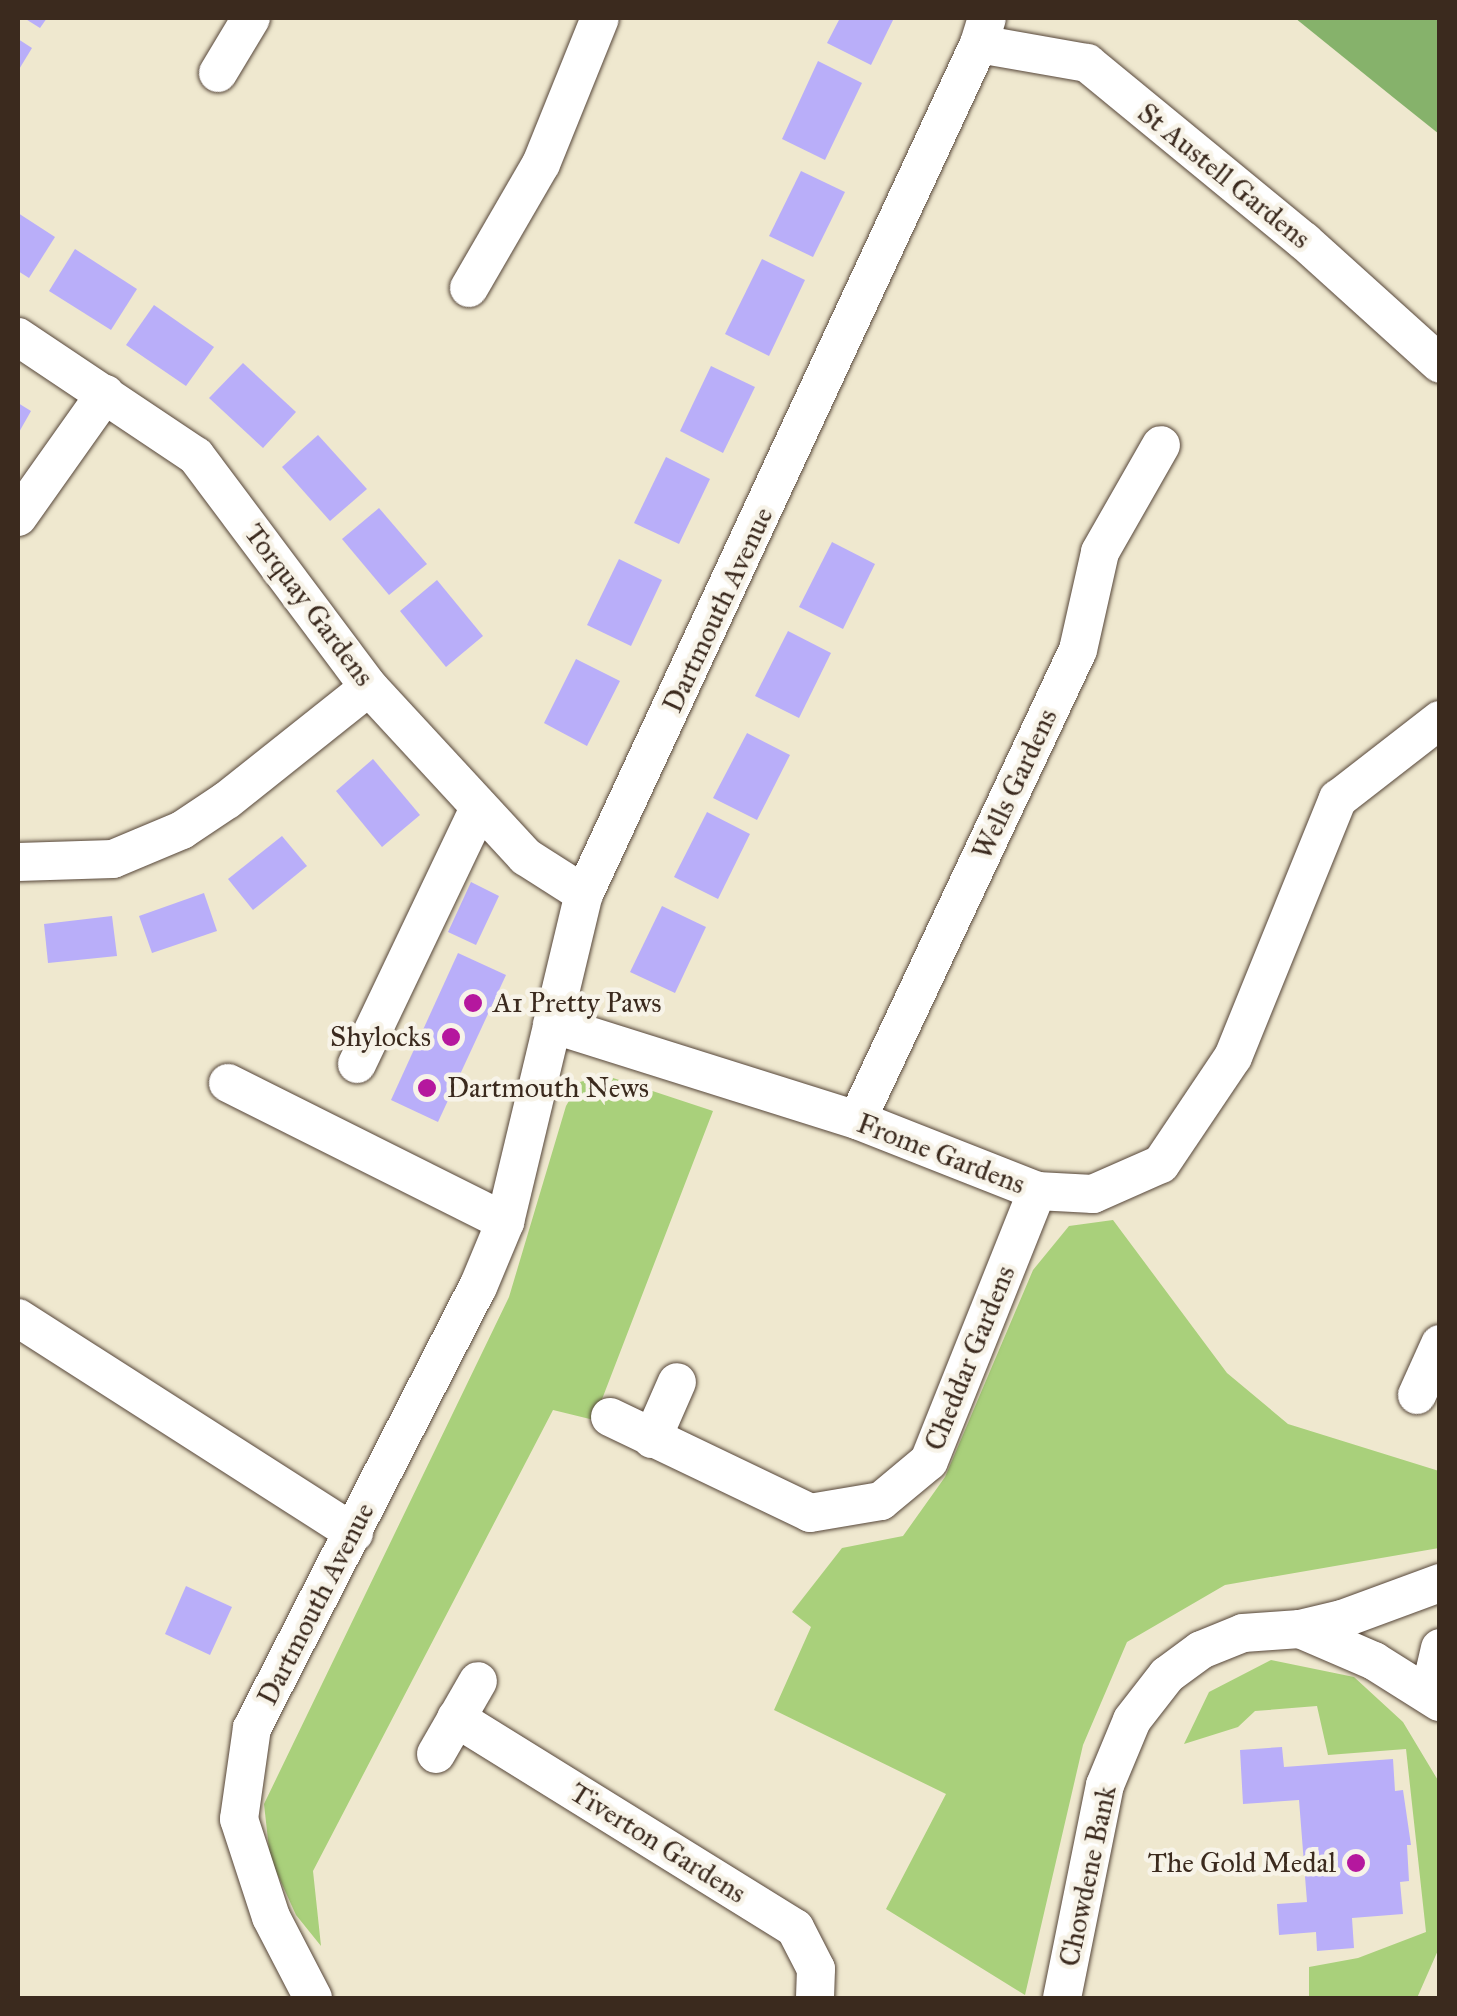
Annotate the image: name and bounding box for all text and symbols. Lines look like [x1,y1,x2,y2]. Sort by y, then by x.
street label: St Austell Gardens [1131,96,1317,256]
street label: Dartmouth Avenue [656,502,780,718]
street label: Torquay Gardens [237,517,381,693]
street label: Wells Gardens [965,703,1065,865]
place label: A1 Pretty Paws [493,986,661,1020]
marker: A1 Pretty Paws [462,992,484,1014]
place label: Shylocks [330,1020,431,1054]
marker: Shylocks [440,1026,462,1048]
place label: Dartmouth News [447,1071,649,1105]
marker: Dartmouth News [416,1077,438,1099]
street label: Frome Gardens [852,1107,1030,1201]
street label: Cheddar Gardens [918,1261,1022,1455]
street label: Dartmouth Avenue [251,1497,381,1711]
street label: Tiverton Gardens [564,1775,752,1911]
street label: Chowdene Bank [1052,1783,1124,1969]
place label: The Gold Medal [1148,1846,1336,1880]
marker: The Gold Medal [1345,1852,1367,1874]

